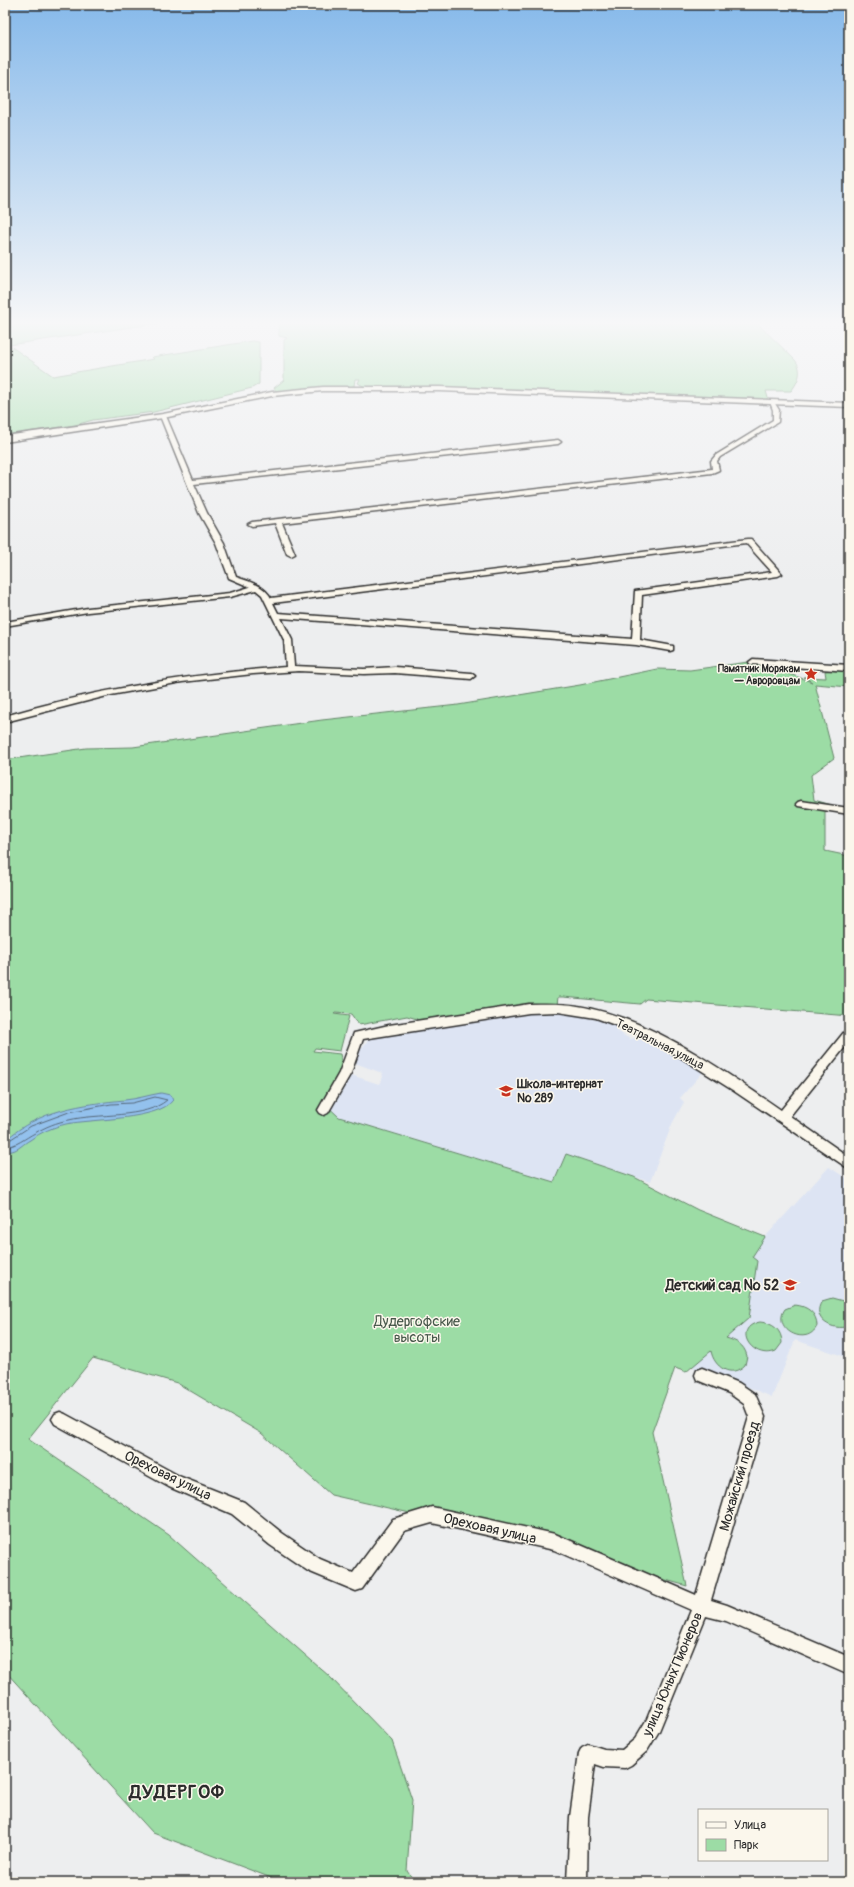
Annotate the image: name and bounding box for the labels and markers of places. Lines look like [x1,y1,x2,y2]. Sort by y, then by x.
place label: Памятник Морякам — Авроровцам [718,663,800,687]
place icon: Памятник Морякам — Авроровцам [803,666,819,682]
place label: Школа-интернат № 289 [516,1077,604,1106]
school or university icon: Школа-интернат № 289 [498,1083,514,1099]
place label: Детский сад № 52 [665,1277,779,1294]
school or university icon: Детский сад № 52 [782,1277,798,1293]

